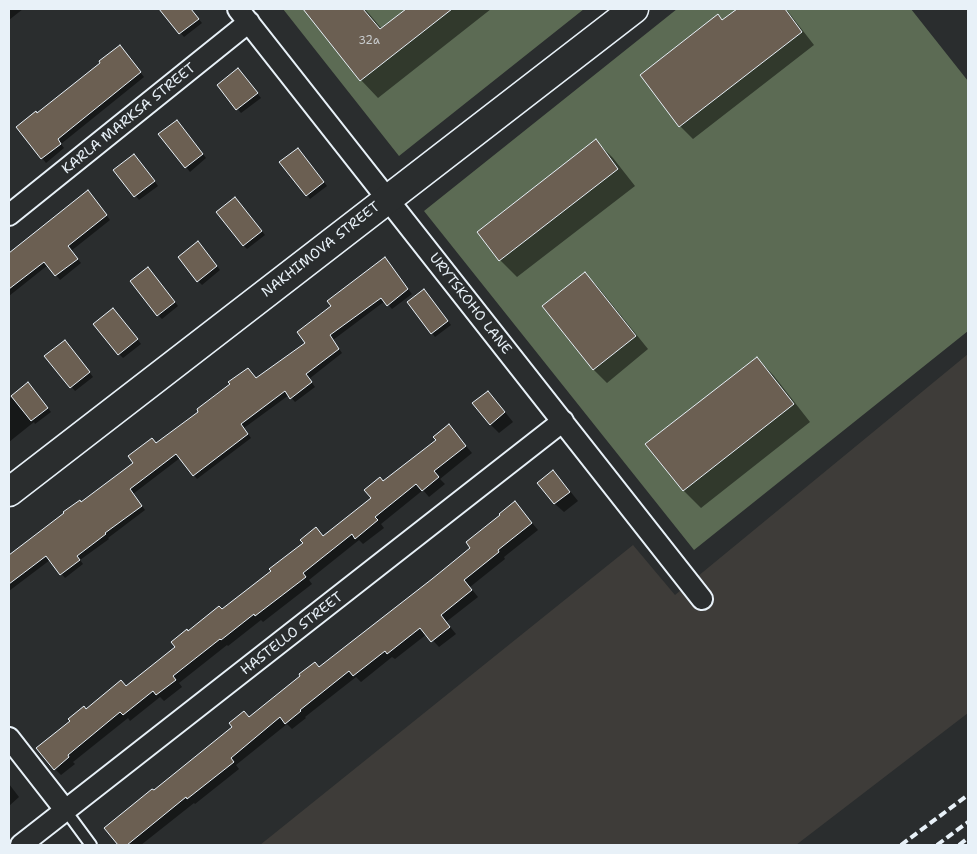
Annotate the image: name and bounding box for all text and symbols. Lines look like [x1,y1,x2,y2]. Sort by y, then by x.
house number: 32а [358,34,380,48]
street label: KARLA MARKSA STREET [59,60,199,178]
street label: NAKHIMOVA STREET [259,199,383,301]
street label: URYTSKOHO LANE [425,250,515,358]
street label: HASTELLO STREET [238,589,346,679]

